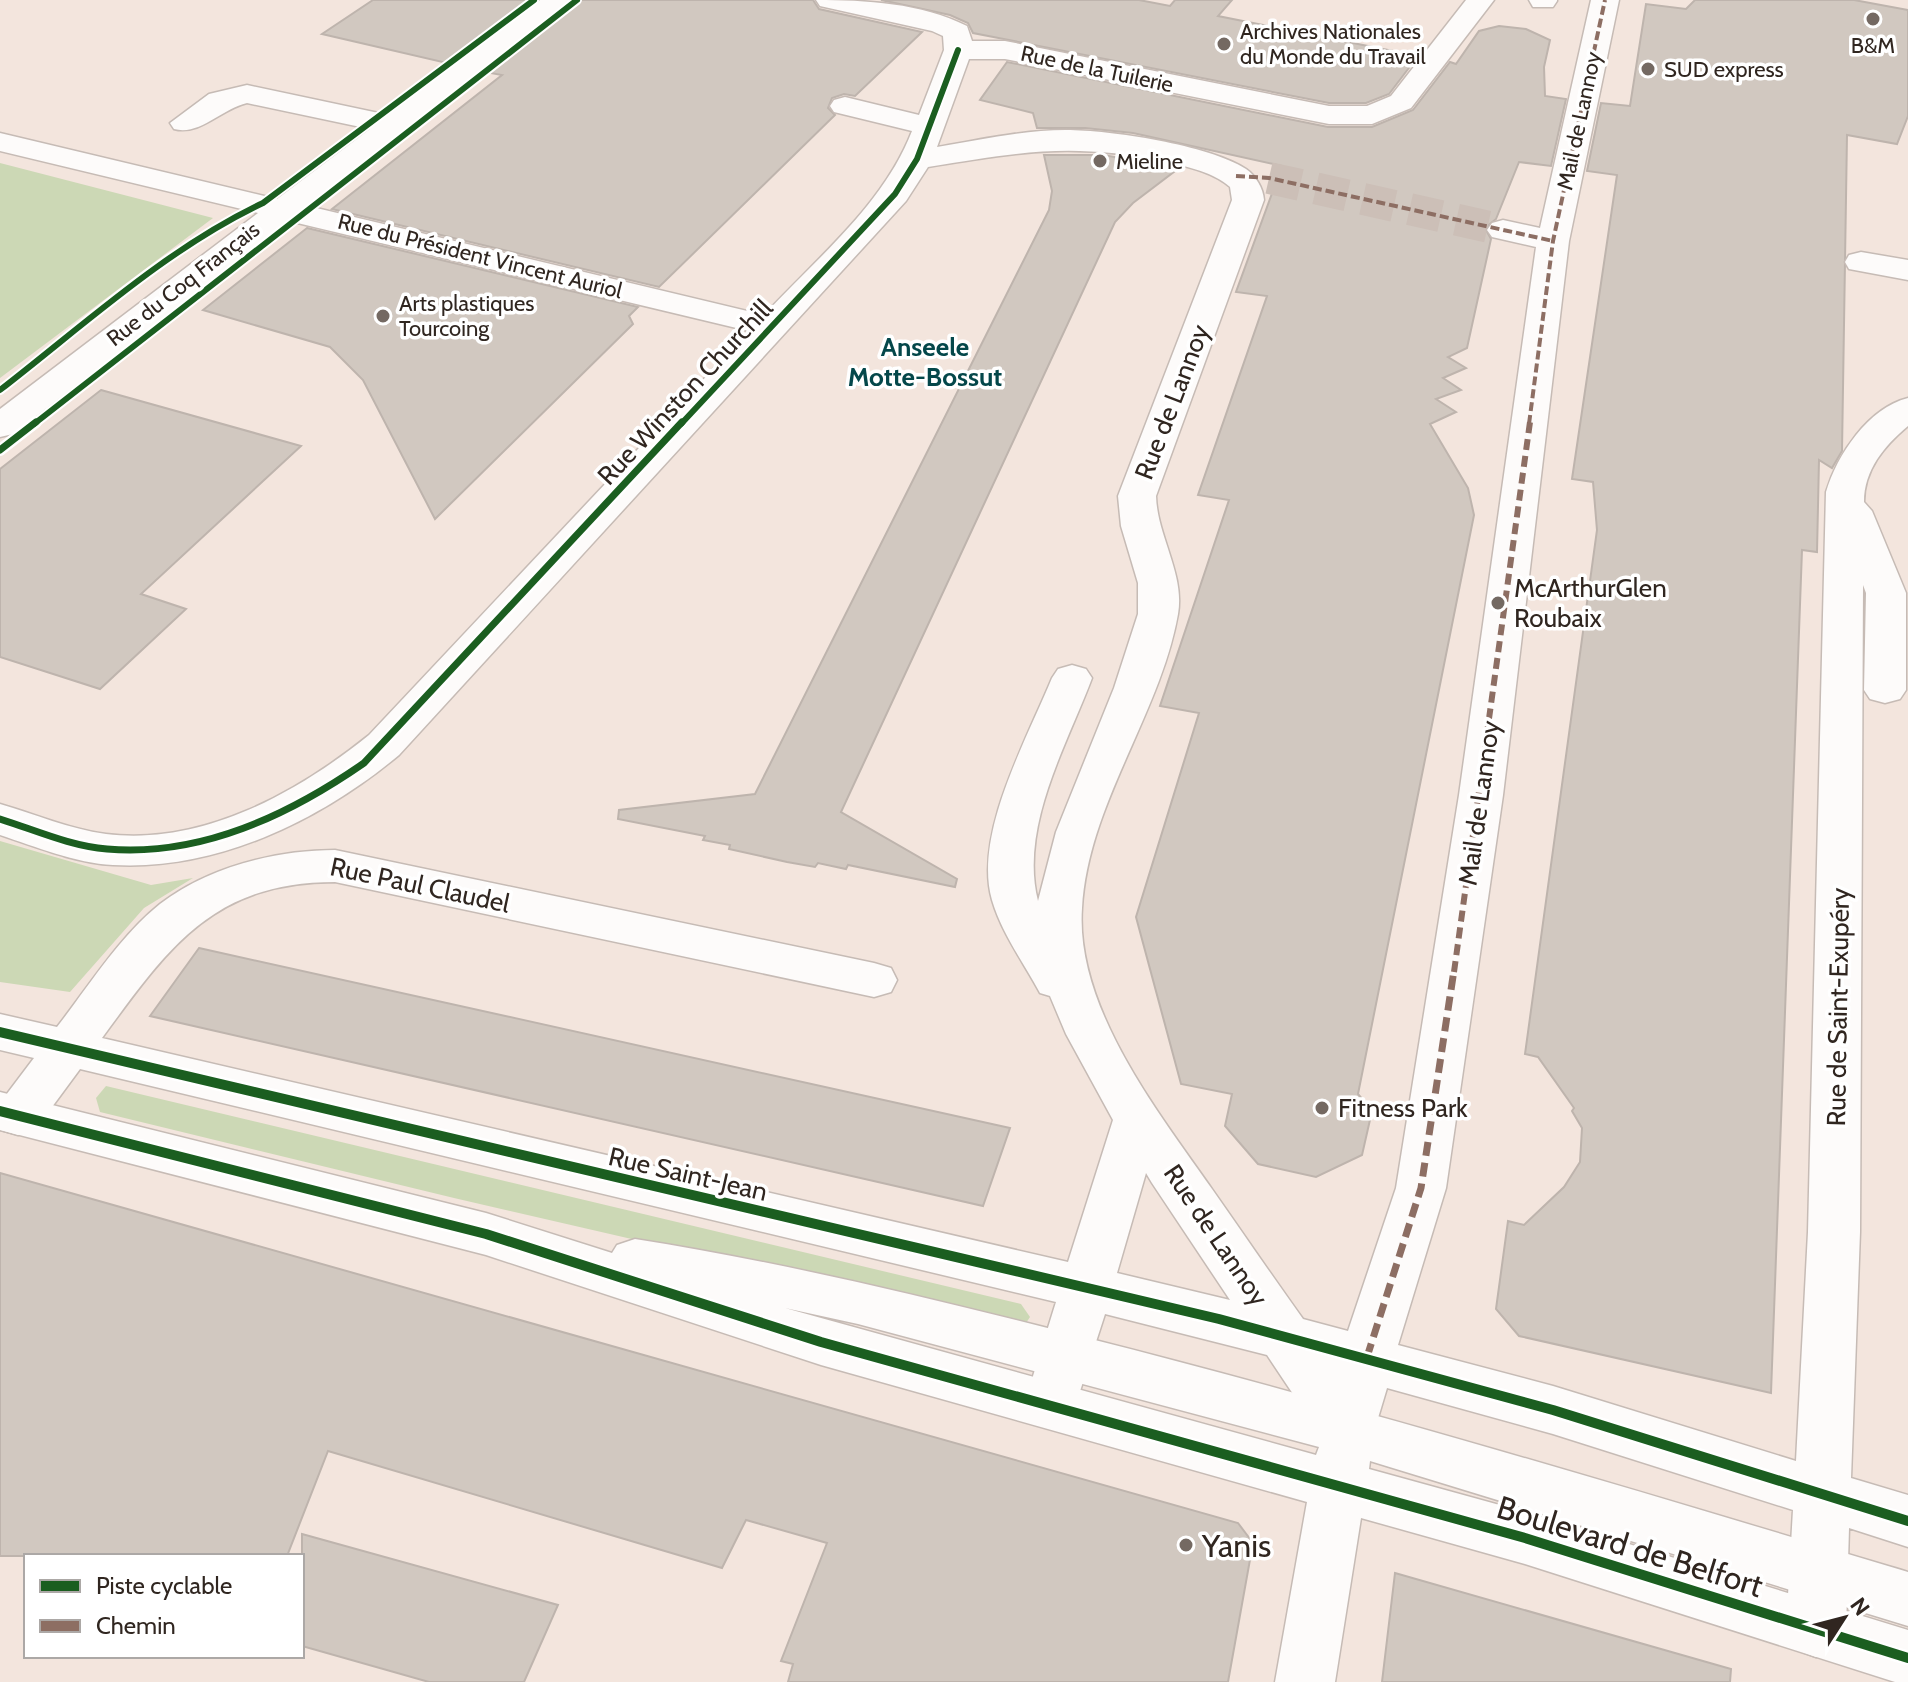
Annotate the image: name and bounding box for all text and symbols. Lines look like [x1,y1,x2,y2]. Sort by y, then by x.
marker: B&M [1864,10,1882,28]
place label: Archives Nationales du Monde du Travail [1240,18,1426,70]
place label: B&M [1851,32,1895,59]
marker: Archives Nationales du Monde du Travail [1215,35,1233,53]
street label: Rue de la Tuilerie [1018,40,1176,98]
street label: Mail de Lannoy [1551,49,1607,193]
place label: SUD express [1664,56,1784,83]
marker: SUD express [1639,60,1657,78]
place label: Mieline [1116,148,1183,175]
marker: Mieline [1091,152,1109,170]
street label: Rue du Président Vincent Auriol [335,208,626,305]
street label: Rue du Coq Français [101,216,265,352]
place label: Arts plastiques Tourcoing [399,290,534,342]
street label: Rue Winston Churchill [591,293,779,491]
marker: Arts plastiques Tourcoing [374,307,392,325]
street label: Rue de Lannoy [1128,320,1216,484]
district label: Anseele Motte-Bossut [848,331,1002,393]
place label: McArthurGlen Roubaix [1514,572,1667,634]
marker: McArthurGlen Roubaix [1489,594,1507,612]
street label: Mail de Lannoy [1452,718,1506,888]
street label: Rue Paul Claudel [327,850,513,920]
street label: Rue de Saint-Exupéry [1820,887,1856,1127]
place label: Fitness Park [1338,1092,1468,1124]
marker: Fitness Park [1313,1099,1331,1117]
street label: Rue Saint-Jean [605,1140,771,1208]
street label: Rue de Lannoy [1157,1158,1275,1312]
street label: Boulevard de Belfort [1492,1487,1768,1605]
place label: Yanis [1201,1526,1271,1565]
marker: Yanis [1177,1536,1195,1554]
legend [24,1554,304,1658]
text: Piste cyclable [96,1571,232,1600]
north arrow [1804,1578,1884,1658]
text: N [1844,1592,1875,1621]
text: Chemin [96,1611,176,1640]

